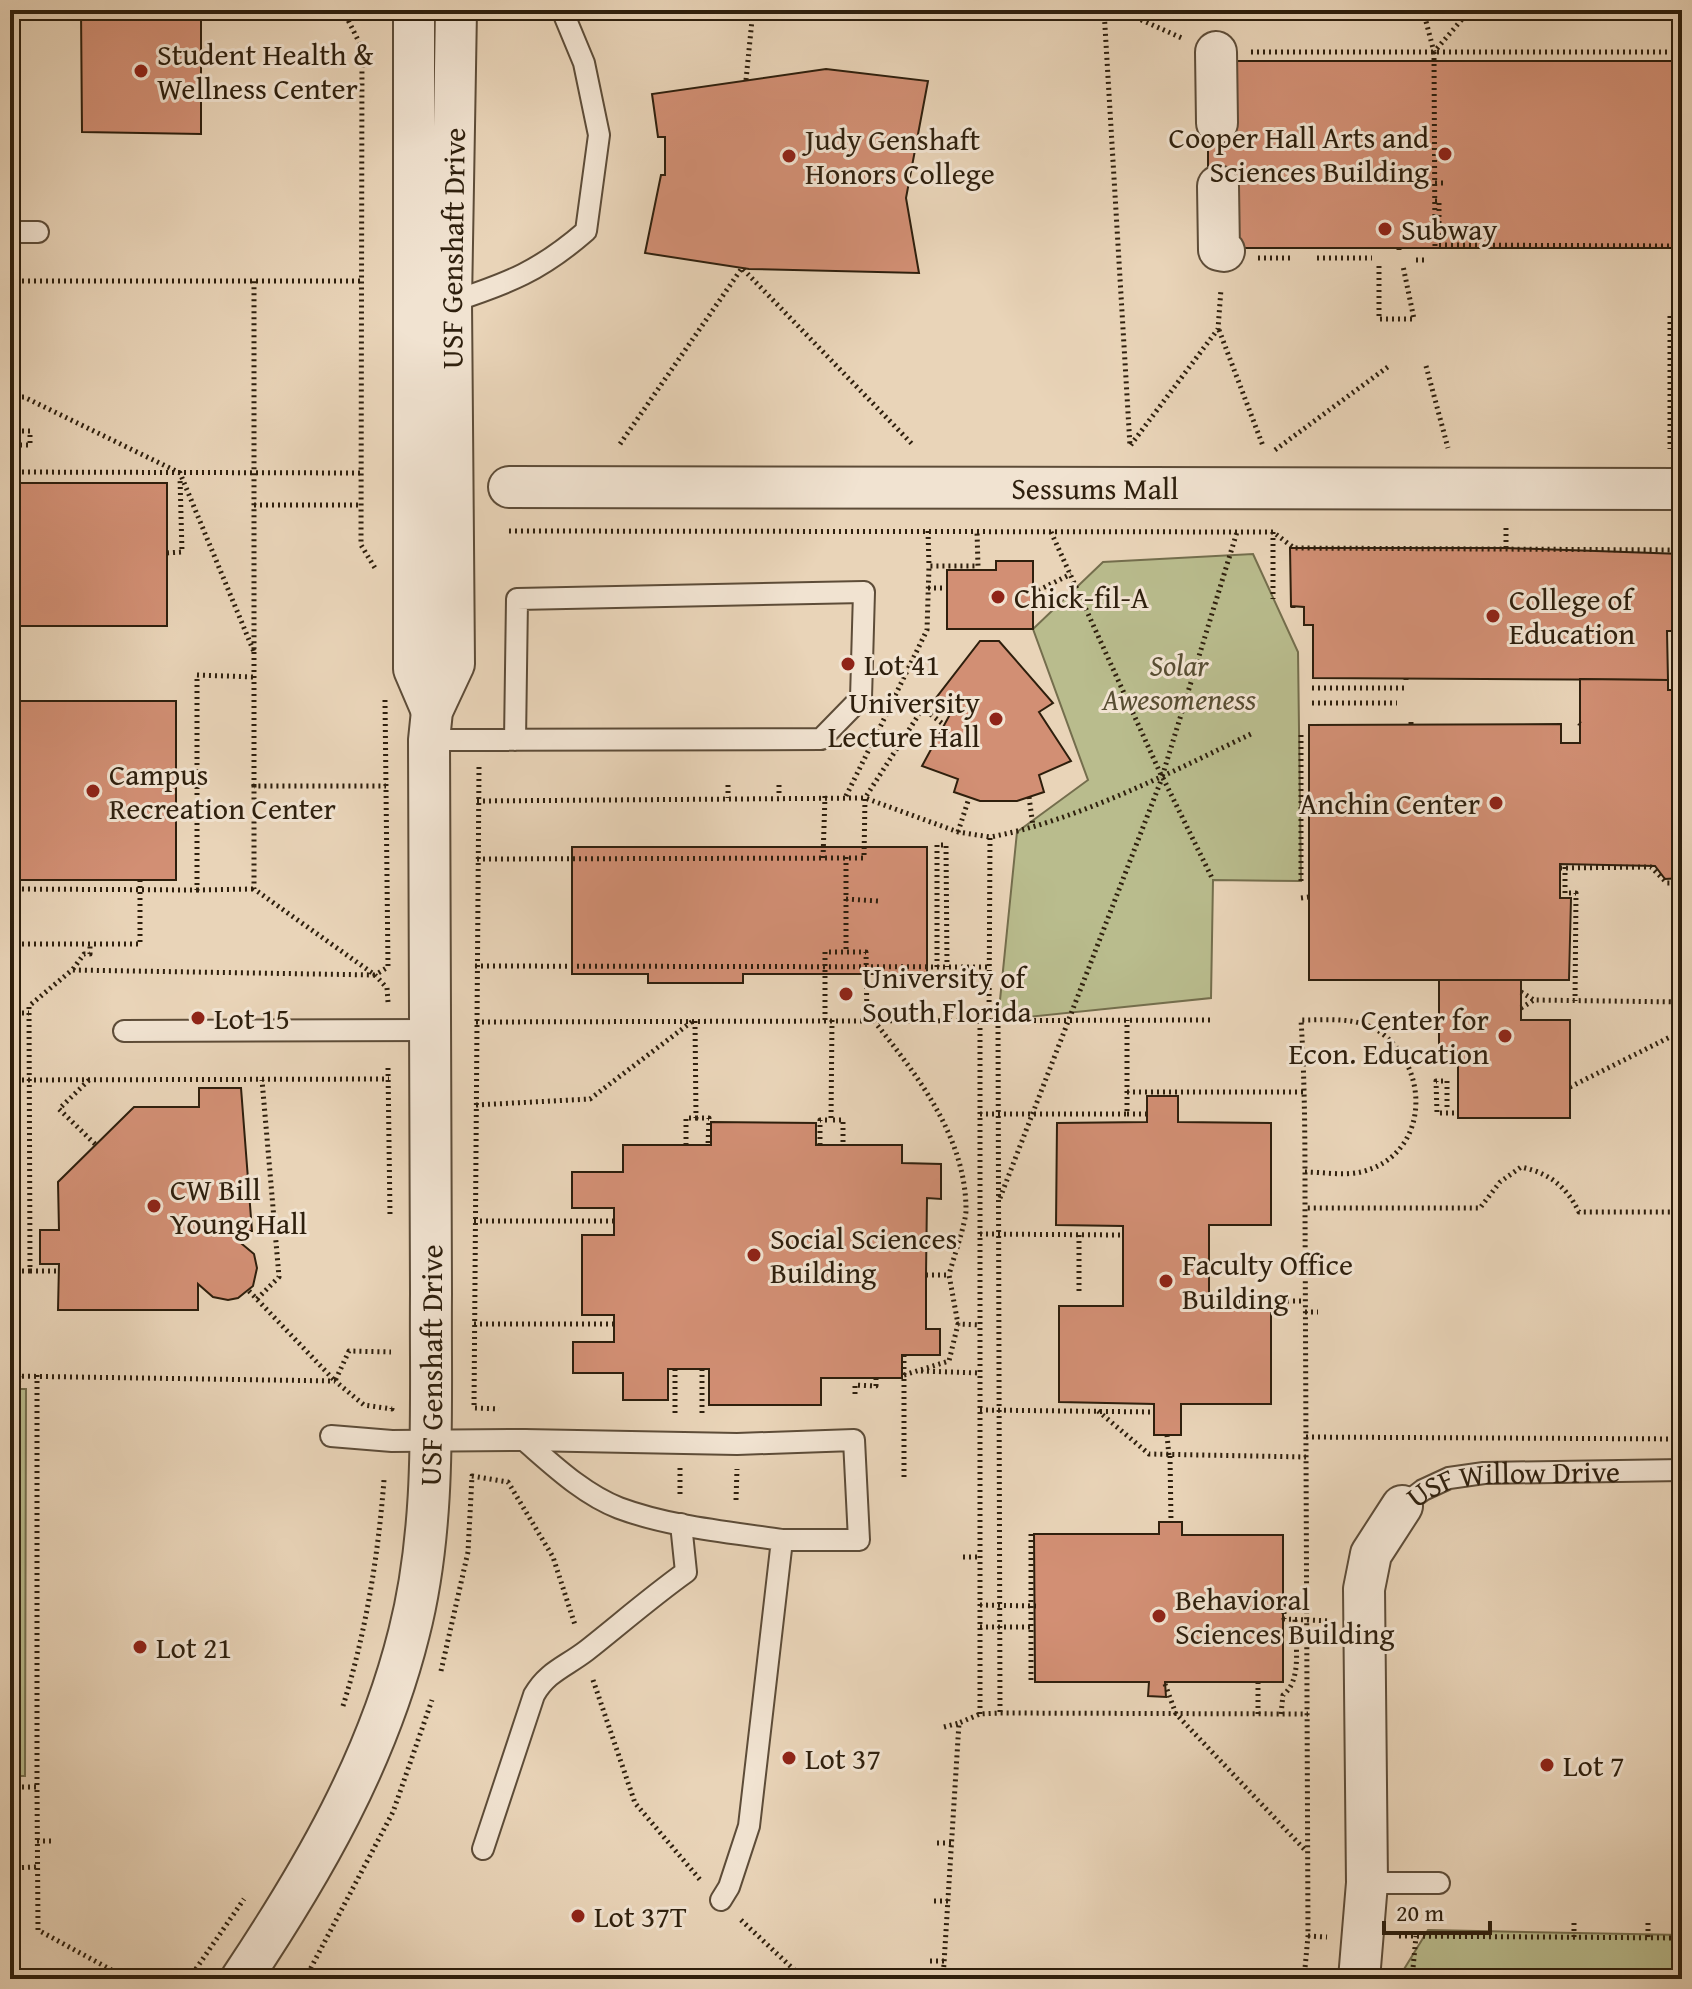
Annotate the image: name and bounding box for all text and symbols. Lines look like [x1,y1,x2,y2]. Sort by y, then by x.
place label: Student Health & Wellness Center [157,32,374,110]
marker: Student Health & Wellness Center [132,62,150,80]
place label: Cooper Hall Arts and Sciences Building [1169,115,1429,193]
place label: Judy Genshaft Honors College [801,117,995,195]
street label: USF Genshaft Drive [429,127,476,369]
marker: Cooper Hall Arts and Sciences Building [1436,145,1454,163]
marker: Judy Genshaft Honors College [780,147,798,165]
place label: Subway [1401,207,1497,251]
marker: Subway [1376,220,1394,238]
street label: Sessums Mall [1011,466,1179,510]
place label: Chick-fil-A [1014,575,1149,619]
place label: College of Education [1509,577,1635,655]
marker: Chick-fil-A [989,588,1007,606]
marker: College of Education [1484,607,1502,625]
place label: Lot 41 [864,642,940,686]
park label: Solar Awesomeness [1101,643,1256,721]
marker: Lot 41 [839,655,857,673]
place label: University Lecture Hall [828,680,980,758]
marker: University Lecture Hall [987,710,1005,728]
place label: Campus Recreation Center [109,752,336,830]
place label: Anchin Center [1299,781,1480,825]
marker: Campus Recreation Center [84,782,102,800]
marker: Anchin Center [1487,794,1505,812]
place label: University of South Florida [862,955,1032,1033]
marker: University of South Florida [837,985,855,1003]
place label: Lot 15 [214,996,290,1040]
place label: Center for Econ. Education [1288,997,1489,1075]
marker: Lot 15 [189,1009,207,1027]
marker: Center for Econ. Education [1496,1027,1514,1045]
place label: CW Bill Young Hall [170,1167,307,1245]
marker: CW Bill Young Hall [145,1197,163,1215]
place label: Social Sciences Building [770,1216,957,1294]
place label: Faculty Office Building [1182,1242,1353,1320]
street label: USF Genshaft Drive [407,1244,453,1487]
marker: Social Sciences Building [745,1246,763,1264]
marker: Faculty Office Building [1157,1272,1175,1290]
street label: USF Willow Drive [1396,1449,1620,1518]
place label: Behavioral Sciences Building [1175,1577,1395,1655]
marker: Behavioral Sciences Building [1150,1607,1168,1625]
place label: Lot 21 [156,1625,232,1669]
marker: Lot 21 [131,1638,149,1656]
place label: Lot 37 [805,1736,881,1780]
place label: Lot 7 [1563,1743,1625,1787]
marker: Lot 37 [780,1749,798,1767]
marker: Lot 7 [1538,1756,1556,1774]
scale bar [1384,1885,1490,1935]
place label: Lot 37T [594,1894,687,1938]
text: 20 m [1396,1895,1444,1930]
marker: Lot 37T [569,1907,587,1925]

